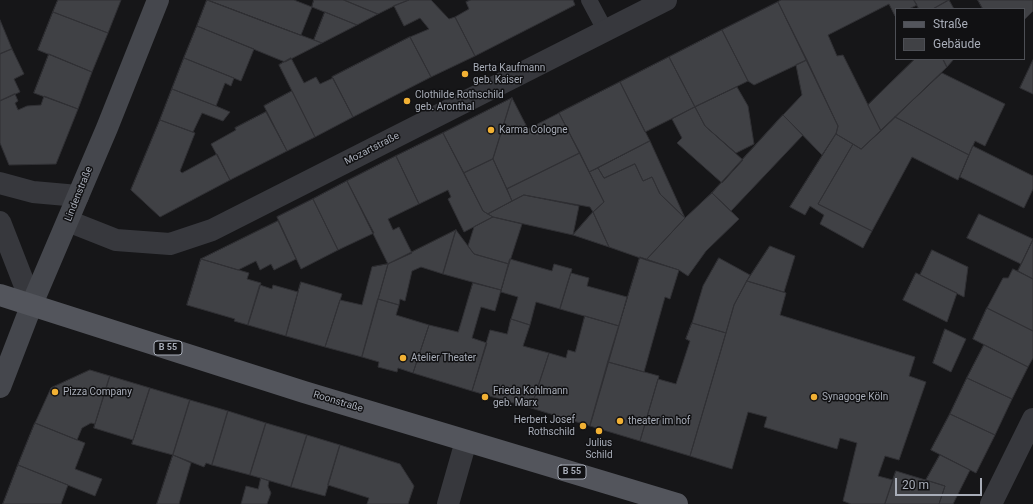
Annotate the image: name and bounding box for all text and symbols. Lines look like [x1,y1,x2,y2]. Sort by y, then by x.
legend [895,8,1025,60]
text: Straße [933,17,968,31]
text: Gebäude [933,37,981,51]
place label: Berta Kaufmann geb. Kaiser [473,62,545,86]
marker: Berta Kaufmann geb. Kaiser [460,69,470,79]
place label: Clothilde Rothschild geb. Aronthal [415,89,504,112]
marker: Clothilde Rothschild geb. Aronthal [402,96,412,106]
place label: Karma Cologne [499,124,568,136]
marker: Karma Cologne [486,125,496,135]
street label: Mozartstraße [343,130,401,168]
street label: Lindenstraße [63,165,95,223]
road number: B 55 [154,341,182,355]
place label: Atelier Theater [411,352,476,364]
marker: Atelier Theater [398,353,408,363]
place label: Frieda Kohlmann geb. Marx [493,385,568,408]
place label: Pizza Company [63,386,132,398]
marker: Pizza Company [50,387,60,397]
street label: Roonstraße [312,389,364,415]
place label: Synagoge Köln [822,391,888,403]
marker: Frieda Kohlmann geb. Marx [480,392,490,402]
marker: Synagoge Köln [809,392,819,402]
place label: Herbert Josef Rothschild [514,414,575,438]
place label: theater im hof [628,415,690,427]
marker: theater im hof [615,416,625,426]
marker: Herbert Josef Rothschild [578,421,588,431]
marker: Julius Schild [594,426,604,436]
place label: Julius Schild [585,437,613,460]
road number: B 55 [558,465,586,479]
scale bar [897,470,984,496]
text: 20 m [902,478,929,492]

